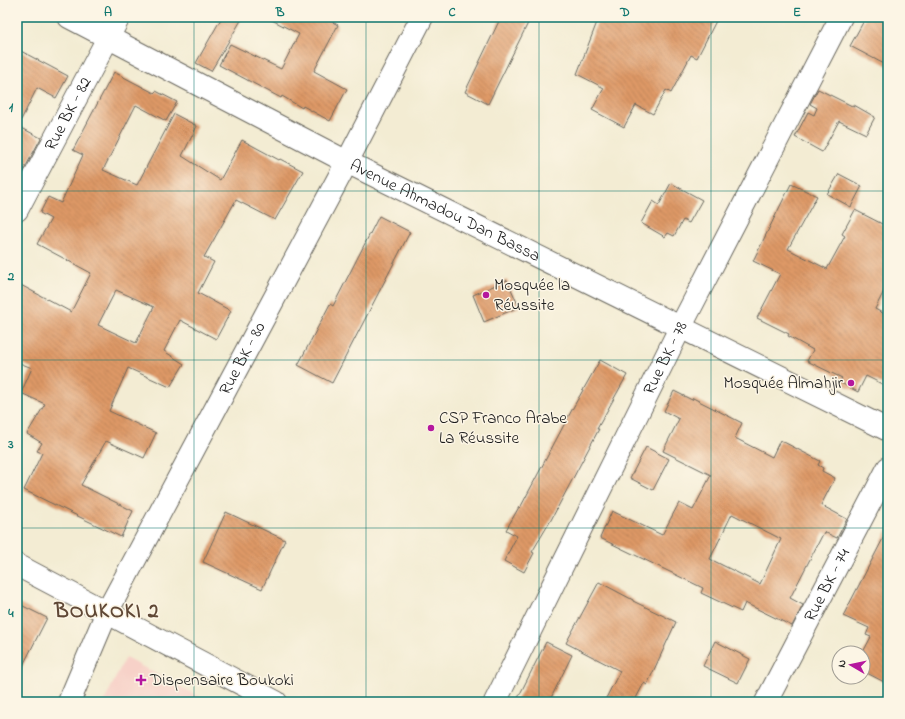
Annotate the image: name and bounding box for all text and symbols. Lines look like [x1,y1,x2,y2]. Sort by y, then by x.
text: A [104,3,112,22]
text: B [275,3,285,22]
text: C [448,3,456,22]
text: D [619,3,630,22]
text: E [793,3,801,22]
street label: Rue BK - 82 [38,72,98,155]
text: 1 [9,98,14,117]
street label: Avenue Ahmadou Dan Bassa [345,153,545,268]
text: 2 [7,267,15,286]
place label: Mosquée la Réussite [494,273,570,318]
marker: Mosquée la Réussite [481,290,491,300]
street label: Rue BK - 78 [637,317,694,399]
street label: Rue BK - 80 [213,318,272,399]
place label: Mosquée Almahjir [723,371,844,396]
marker: Mosquée Almahjir [846,378,856,388]
place label: CSP Franco Arabe La Réussite [439,406,567,451]
marker: CSP Franco Arabe La Réussite [426,423,436,433]
text: 3 [7,435,14,454]
street label: Rue BK - 74 [798,544,857,626]
district label: BOUKOKI 2 [54,597,160,627]
text: 4 [7,604,14,623]
north arrow [831,645,871,685]
text: N [834,659,851,669]
place label: Dispensaire Boukoki [149,668,294,693]
marker: Dispensaire Boukoki [135,674,147,686]

